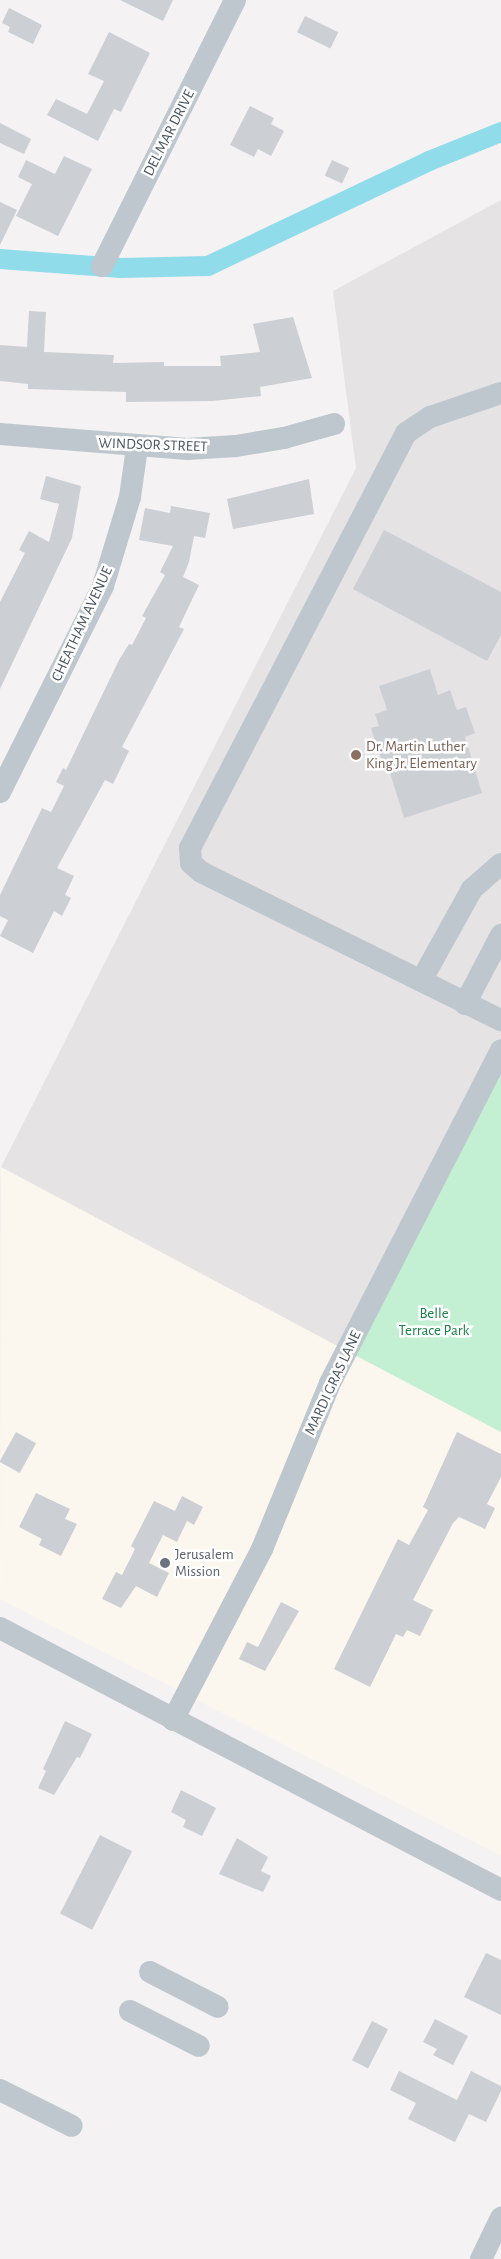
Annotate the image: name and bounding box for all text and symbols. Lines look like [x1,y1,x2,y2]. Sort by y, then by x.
street label: DEL MAR DRIVE [140,87,198,179]
street label: WINDSOR STREET [98,434,208,456]
street label: CHEATHAM AVENUE [48,564,116,684]
place label: Dr. Martin Luther King Jr. Elementary [366,737,477,772]
marker: Dr. Martin Luther King Jr. Elementary [350,749,362,761]
park label: Belle Terrace Park [399,1304,469,1339]
street label: MARDI GRAS LANE [301,1328,365,1438]
place label: Jerusalem Mission [175,1545,234,1580]
marker: Jerusalem Mission [159,1557,171,1569]

